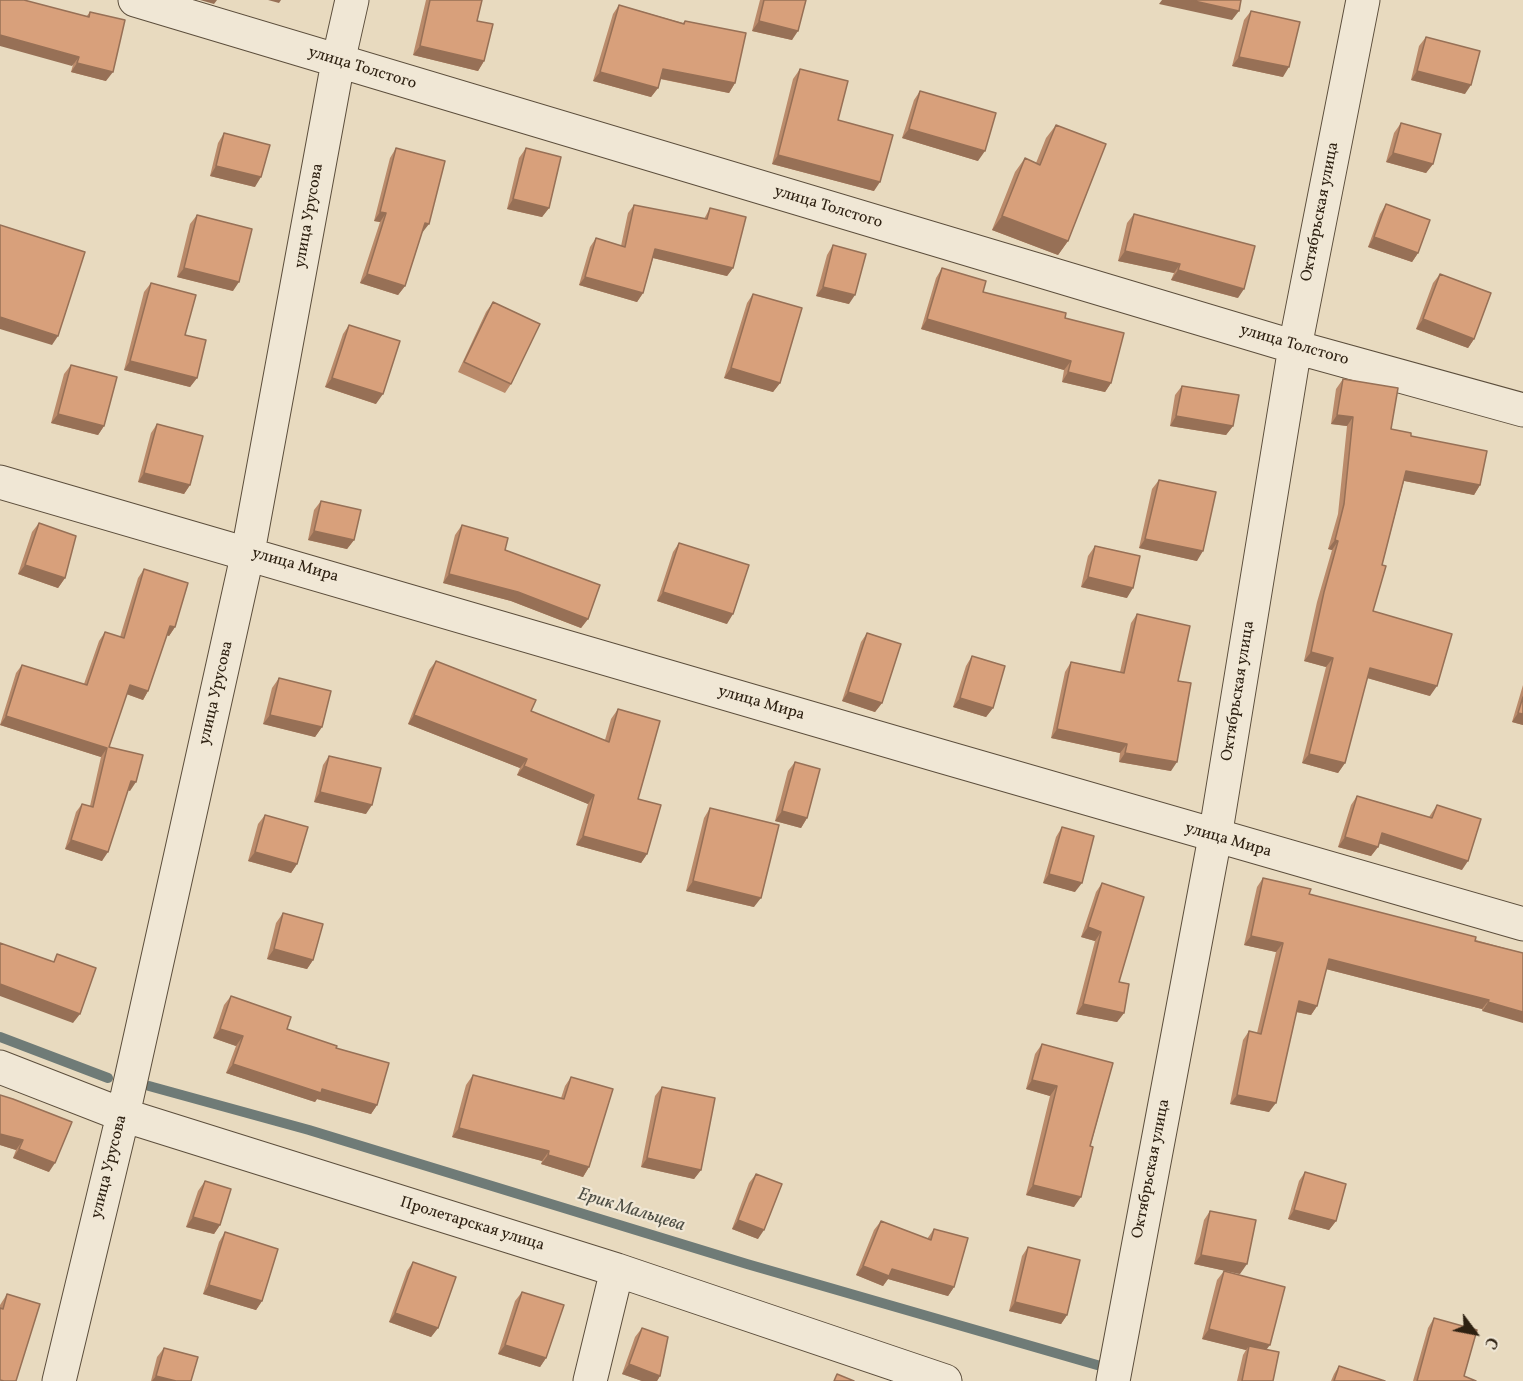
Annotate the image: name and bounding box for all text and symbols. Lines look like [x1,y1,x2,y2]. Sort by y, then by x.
street label: улица Толстого [305,43,419,95]
street label: Октябрьская улица [1298,141,1344,283]
street label: улица Урусова [291,162,329,270]
street label: улица Толстого [771,182,885,234]
street label: улица Толстого [1237,321,1351,371]
street label: улица Мира [249,544,341,588]
street label: Октябрьская улица [1218,620,1260,762]
street label: улица Урусова [196,639,238,747]
street label: улица Мира [715,682,807,726]
street label: улица Мира [1182,819,1274,863]
street label: Октябрьская улица [1129,1098,1175,1240]
street label: улица Урусова [88,1113,132,1221]
water label: Ерик Мальцева [575,1184,687,1238]
street label: Пролетарская улица [397,1194,547,1256]
north arrow [1445,1303,1505,1363]
text: С [1478,1332,1502,1353]

